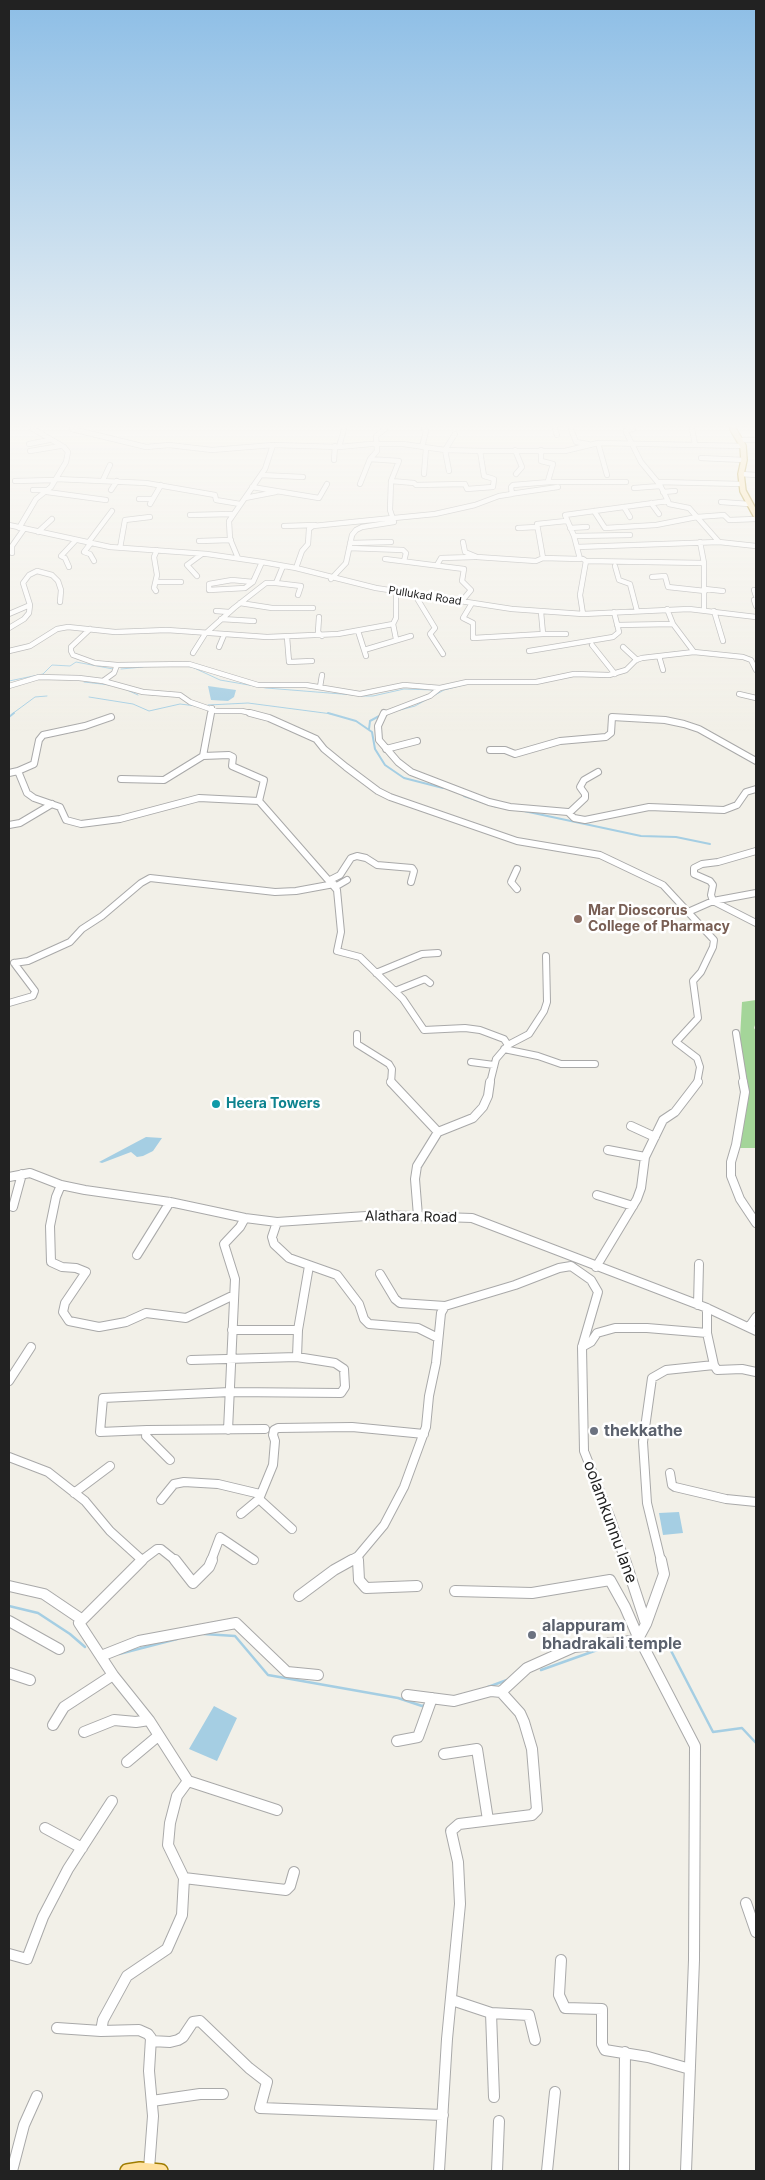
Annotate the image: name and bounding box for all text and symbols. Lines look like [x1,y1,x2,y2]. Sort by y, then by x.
street label: Pullukad Road [387,584,463,608]
place label: Mar Dioscorus College of Pharmacy [588,903,730,936]
marker: Mar Dioscorus College of Pharmacy [572,913,584,925]
place label: Heera Towers [226,1096,320,1112]
marker: Heera Towers [210,1098,222,1110]
street label: Alathara Road [365,1208,457,1226]
place label: thekkathe [604,1421,683,1441]
marker: thekkathe [588,1425,600,1437]
street label: oolamkunnu lane [579,1458,641,1586]
place label: alappuram bhadrakali temple [542,1616,682,1654]
marker: alappuram bhadrakali temple [526,1629,538,1641]

